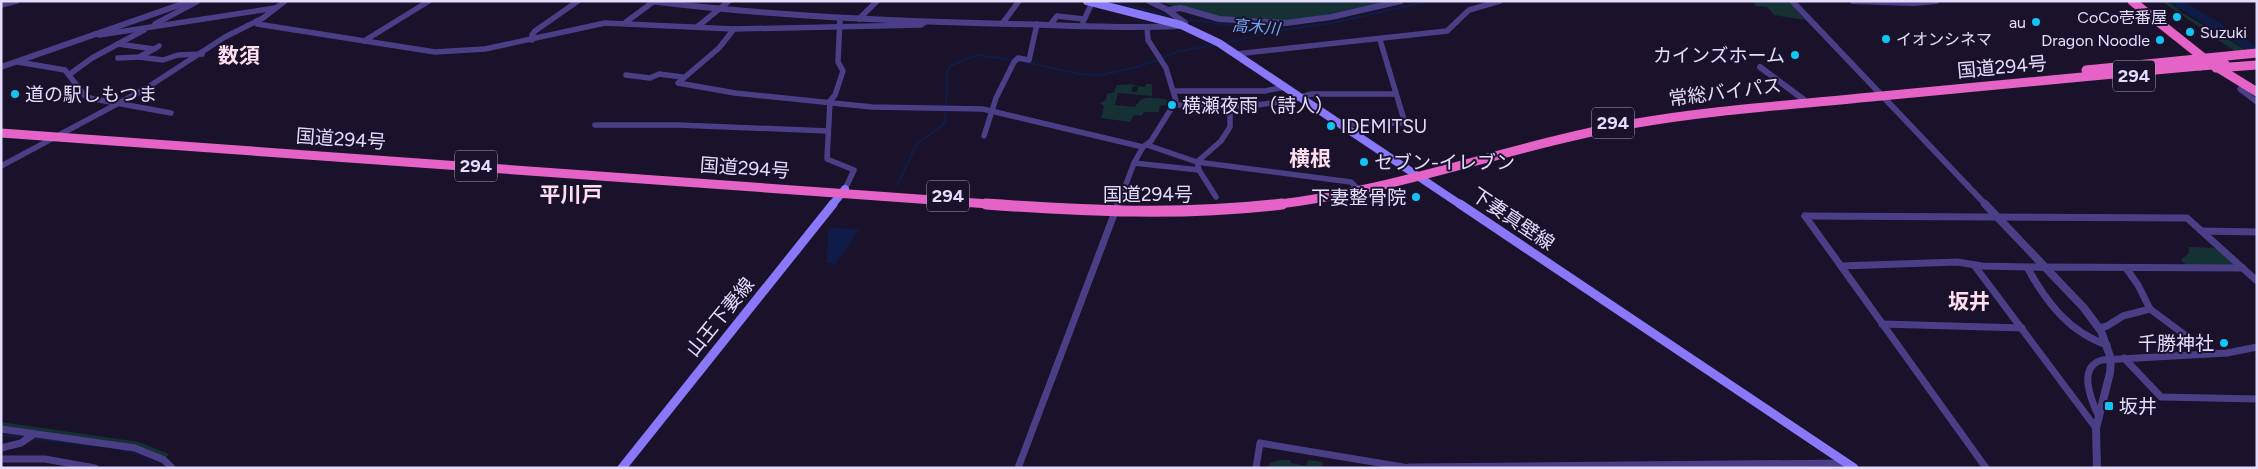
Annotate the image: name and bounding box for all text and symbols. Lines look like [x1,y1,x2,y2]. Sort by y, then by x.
place label: CoCo壱番屋 [2077,8,2167,27]
marker: CoCo壱番屋 [2171,11,2183,23]
place label: au [2009,13,2026,32]
water label: 高木川 [1231,15,1283,39]
marker: au [2030,16,2042,28]
place label: Suzuki [2200,23,2247,42]
marker: Suzuki [2184,26,2196,38]
place label: イオンシネマ [1896,30,1992,49]
place label: Dragon Noodle [2041,31,2150,50]
marker: イオンシネマ [1880,33,1892,45]
marker: Dragon Noodle [2154,34,2166,46]
district label: 数須 [218,43,260,68]
place label: カインズホーム [1653,44,1785,67]
marker: カインズホーム [1789,49,1801,61]
street label: 国道294号 [1956,52,2048,82]
road number: 294 [2113,60,2155,92]
street label: 常総バイパス [1667,74,1783,110]
place label: 道の駅しもつま [25,83,157,106]
marker: 道の駅しもつま [9,88,21,100]
place label: 横瀬夜雨（詩人） [1182,94,1334,117]
marker: 横瀬夜雨（詩人） [1166,99,1178,111]
road number: 294 [1592,108,1634,138]
place label: IDEMITSU [1341,115,1427,138]
marker: IDEMITSU [1325,120,1337,132]
street label: 国道294号 [295,124,387,154]
district label: 横根 [1289,146,1331,171]
road number: 294 [455,150,497,182]
place label: セブン-イレブン [1374,151,1515,174]
street label: 国道294号 [699,153,791,183]
marker: セブン-イレブン [1358,156,1370,168]
road number: 294 [927,180,969,212]
district label: 平川戸 [540,182,603,207]
street label: 国道294号 [1103,183,1193,206]
street label: 下妻真壁線 [1467,183,1559,255]
place label: 下妻整骨院 [1311,186,1406,209]
marker: 下妻整骨院 [1410,191,1422,203]
street label: 山王下妻線 [681,273,759,361]
district label: 坂井 [1948,289,1990,314]
place label: 千勝神社 [2138,332,2214,355]
marker: 千勝神社 [2218,337,2230,349]
place label: 坂井 [2119,395,2157,418]
marker: 坂井 [2103,400,2115,412]

